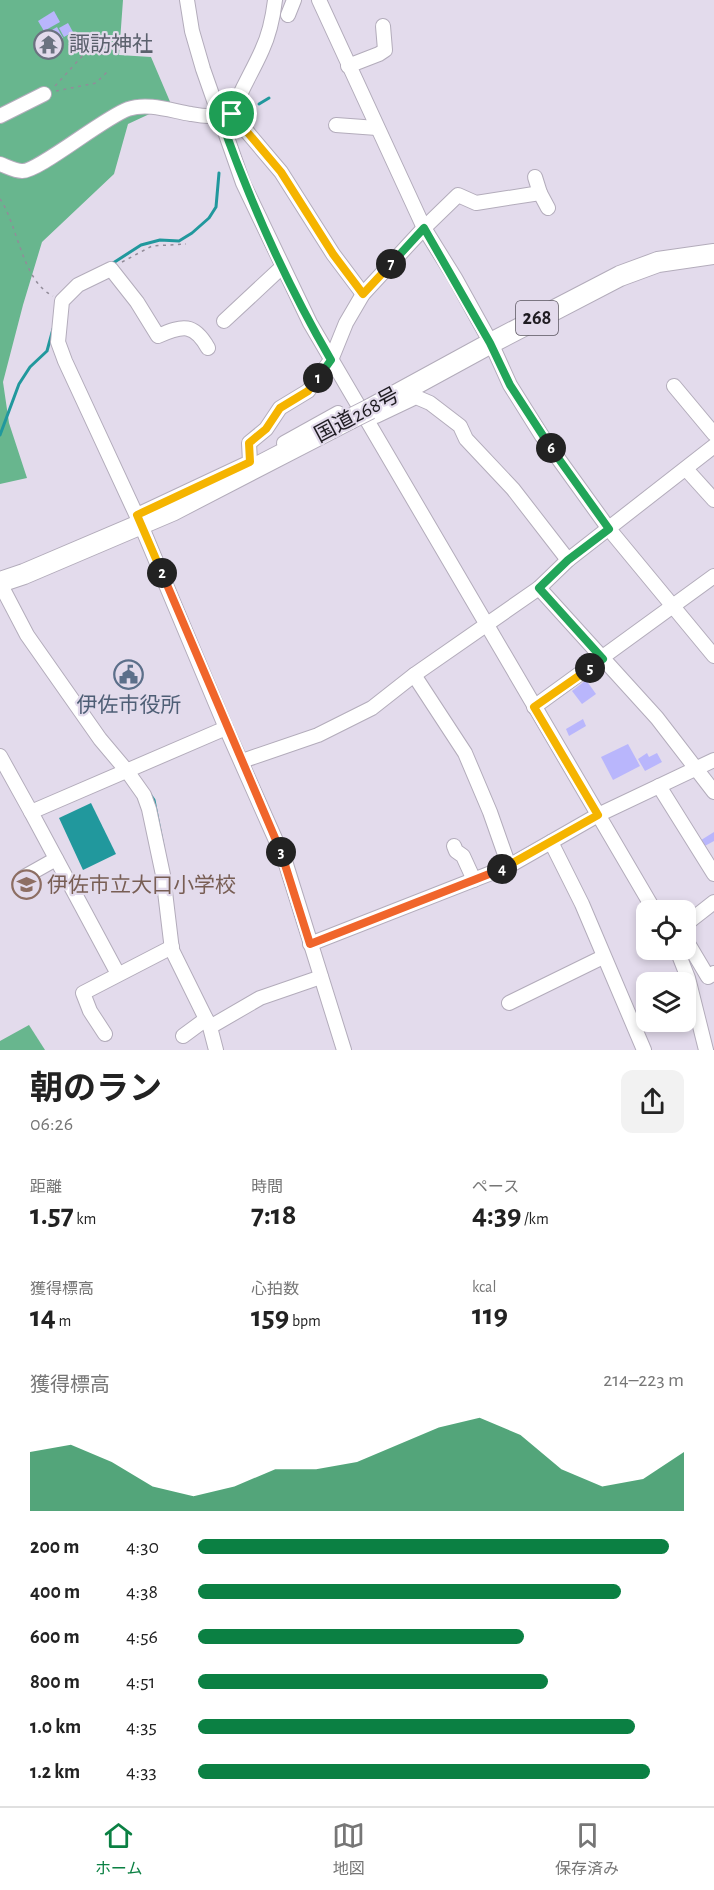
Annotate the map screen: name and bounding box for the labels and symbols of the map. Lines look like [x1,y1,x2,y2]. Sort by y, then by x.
temple icon: 諏訪神社 [32,28,64,60]
place label: 諏訪神社 [69,33,153,55]
pin [206,88,257,139]
pin: 7 [376,249,406,279]
road number: 268 [516,301,558,335]
pin: 1 [303,363,333,393]
street label: 国道268号 [311,383,403,446]
pin: 6 [536,433,566,463]
pin: 2 [147,558,177,588]
pin: 5 [575,653,605,683]
public building icon: 伊佐市役所 [113,658,145,690]
place label: 伊佐市役所 [77,694,182,716]
pin: 3 [266,837,296,867]
pin: 4 [487,854,517,884]
school or university icon: 伊佐市立大口小学校 [10,869,42,901]
place label: 伊佐市立大口小学校 [47,874,236,896]

